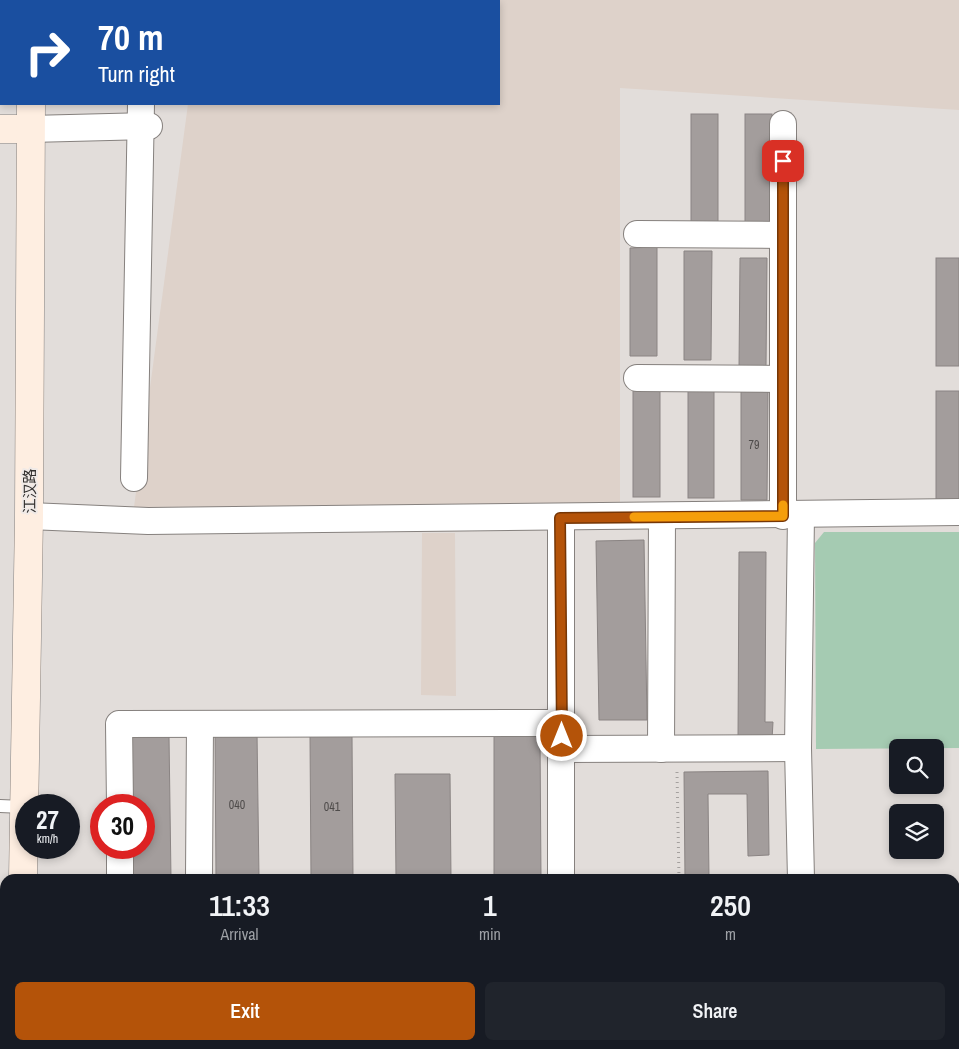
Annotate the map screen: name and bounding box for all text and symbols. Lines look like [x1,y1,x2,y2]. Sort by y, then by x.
text: 70 m [98,14,163,61]
icon: right [15,20,80,85]
text: Turn right [98,59,175,89]
pin [762,140,804,182]
icon: arrive [769,147,797,175]
house number: 79 [749,437,759,453]
street label: 江汉路 [19,468,40,514]
position arrow [535,709,587,761]
map controls [889,739,944,859]
button: search [889,739,944,794]
speed limit sign: 30 [90,794,155,859]
house number: 040 [229,797,245,813]
house number: 041 [324,799,341,815]
text: 27 [36,803,59,837]
button: layers [889,804,944,859]
text: km/h [37,831,58,847]
text: 11:33 [209,885,270,925]
text: 1 [483,885,497,925]
text: 250 [710,885,751,925]
text: Arrival [221,923,258,945]
text: min [479,923,501,945]
text: m [725,923,736,945]
button: Exit [15,982,475,1040]
button: Share [485,982,945,1040]

